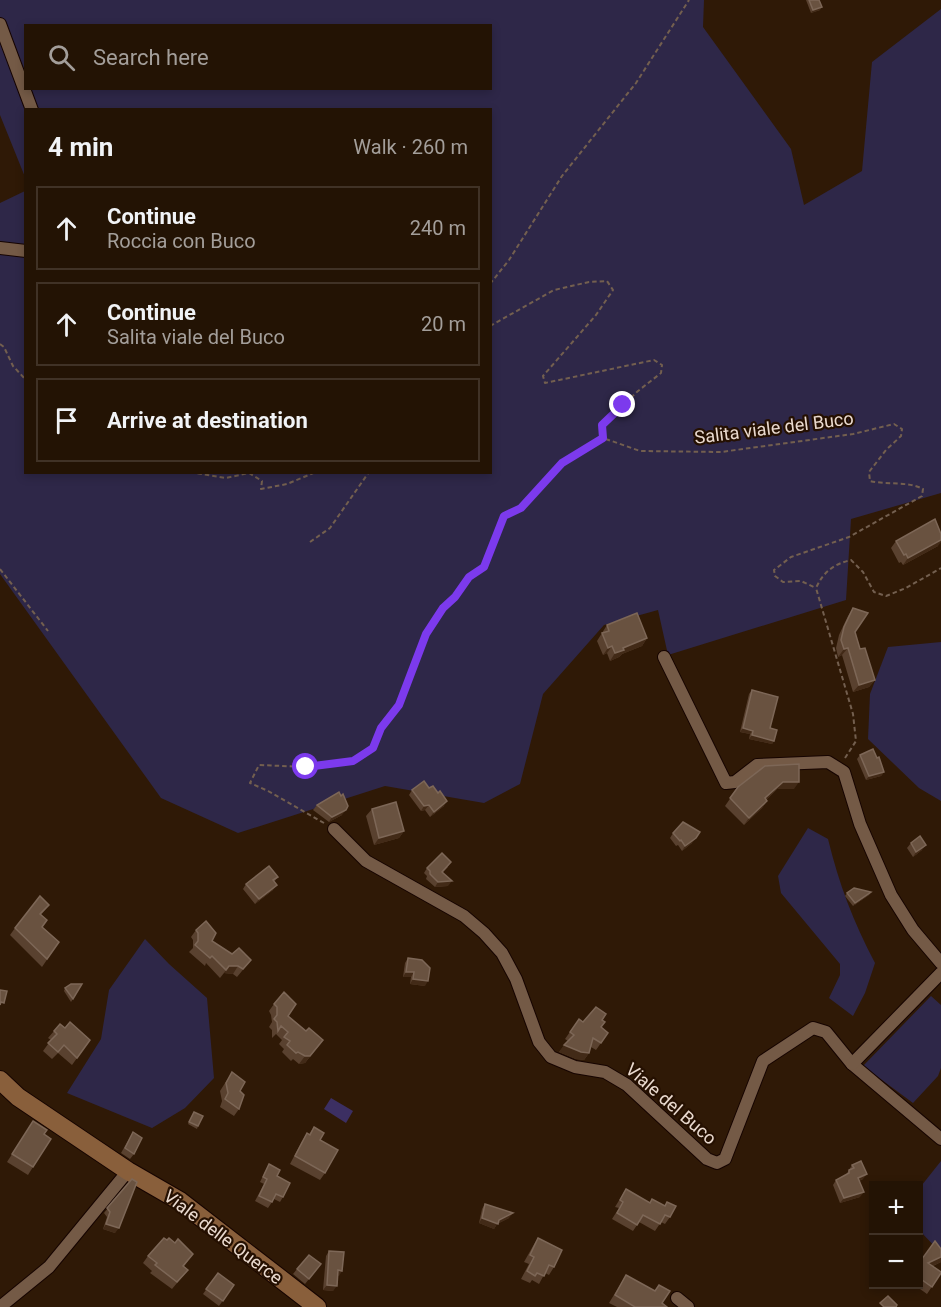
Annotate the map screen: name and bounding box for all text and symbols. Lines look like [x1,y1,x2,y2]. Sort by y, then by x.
search box [24,24,492,90]
icon: search [45,41,78,74]
text: Search here [93,45,209,70]
text: 4 min [48,132,113,162]
text: Walk · 260 m [353,135,468,159]
text: Continue [107,204,196,229]
icon: ahead [50,212,83,245]
text: 240 m [410,216,466,240]
text: Roccia con Buco [107,229,256,253]
text: Continue [107,300,196,325]
icon: ahead [50,308,83,341]
text: 20 m [421,312,466,336]
text: Salita viale del Buco [107,325,285,349]
route end [609,391,635,417]
icon: arrive [50,404,83,437]
street label: Salita viale del Buco [693,407,855,448]
text: Arrive at destination [107,408,308,433]
route start [292,753,318,779]
street label: Viale del Buco [622,1059,721,1149]
map controls [869,1181,923,1289]
button: + [869,1181,923,1235]
street label: Viale delle Querce [160,1185,287,1288]
button: − [869,1235,923,1289]

